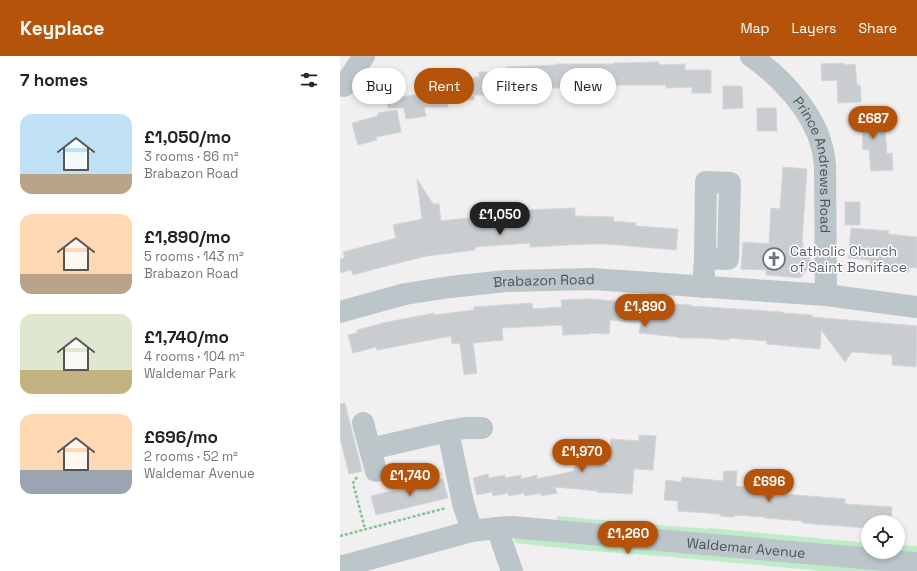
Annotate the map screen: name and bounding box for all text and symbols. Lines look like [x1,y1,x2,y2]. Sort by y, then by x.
text: Keyplace [20,16,104,41]
text: Map [740,19,770,37]
text: Layers [792,19,836,37]
text: Share [858,19,897,37]
chip: Buy [352,68,406,104]
chip: Rent [414,68,474,104]
chip: Filters [482,68,552,104]
chip: New [560,68,616,104]
text: 7 homes [20,69,88,91]
icon: filters [298,69,320,91]
street label: Prince Andrews Road [789,93,835,233]
pin: £687 [849,106,897,140]
text: £687 [857,110,889,127]
text: £1,050/mo [144,126,231,148]
icon: home [52,130,100,178]
text: 3 rooms · 86 m² [144,148,238,165]
text: Brabazon Road [144,165,238,182]
pin: £1,050 [467,202,533,236]
text: £1,050 [479,206,521,223]
text: £1,890/mo [144,226,231,248]
icon: home [52,230,100,278]
place label: Catholic Church of Saint Boniface [790,242,907,276]
church icon: Catholic Church of Saint Boniface [761,246,787,272]
text: 5 rooms · 143 m² [144,248,244,265]
text: Brabazon Road [144,265,238,282]
street label: Brabazon Road [492,270,595,291]
pin: £1,890 [612,294,678,328]
text: £1,890 [624,298,666,315]
text: £1,740/mo [144,326,229,348]
icon: home [52,330,100,378]
text: 4 rooms · 104 m² [144,348,245,365]
text: Waldemar Park [144,365,236,382]
text: £696/mo [144,426,218,448]
icon: home [52,430,100,478]
pin: £1,970 [549,439,615,473]
text: £1,970 [561,443,603,460]
text: 2 rooms · 52 m² [144,448,238,465]
pin: £1,740 [377,463,443,497]
text: Waldemar Avenue [144,465,255,482]
text: £1,740 [390,467,430,484]
pin: £696 [745,469,793,503]
text: £696 [753,473,785,490]
map controls [861,515,905,559]
button: locate [861,515,905,559]
pin: £1,260 [595,521,661,555]
text: £1,260 [607,525,649,542]
street label: Waldemar Avenue [686,534,806,562]

